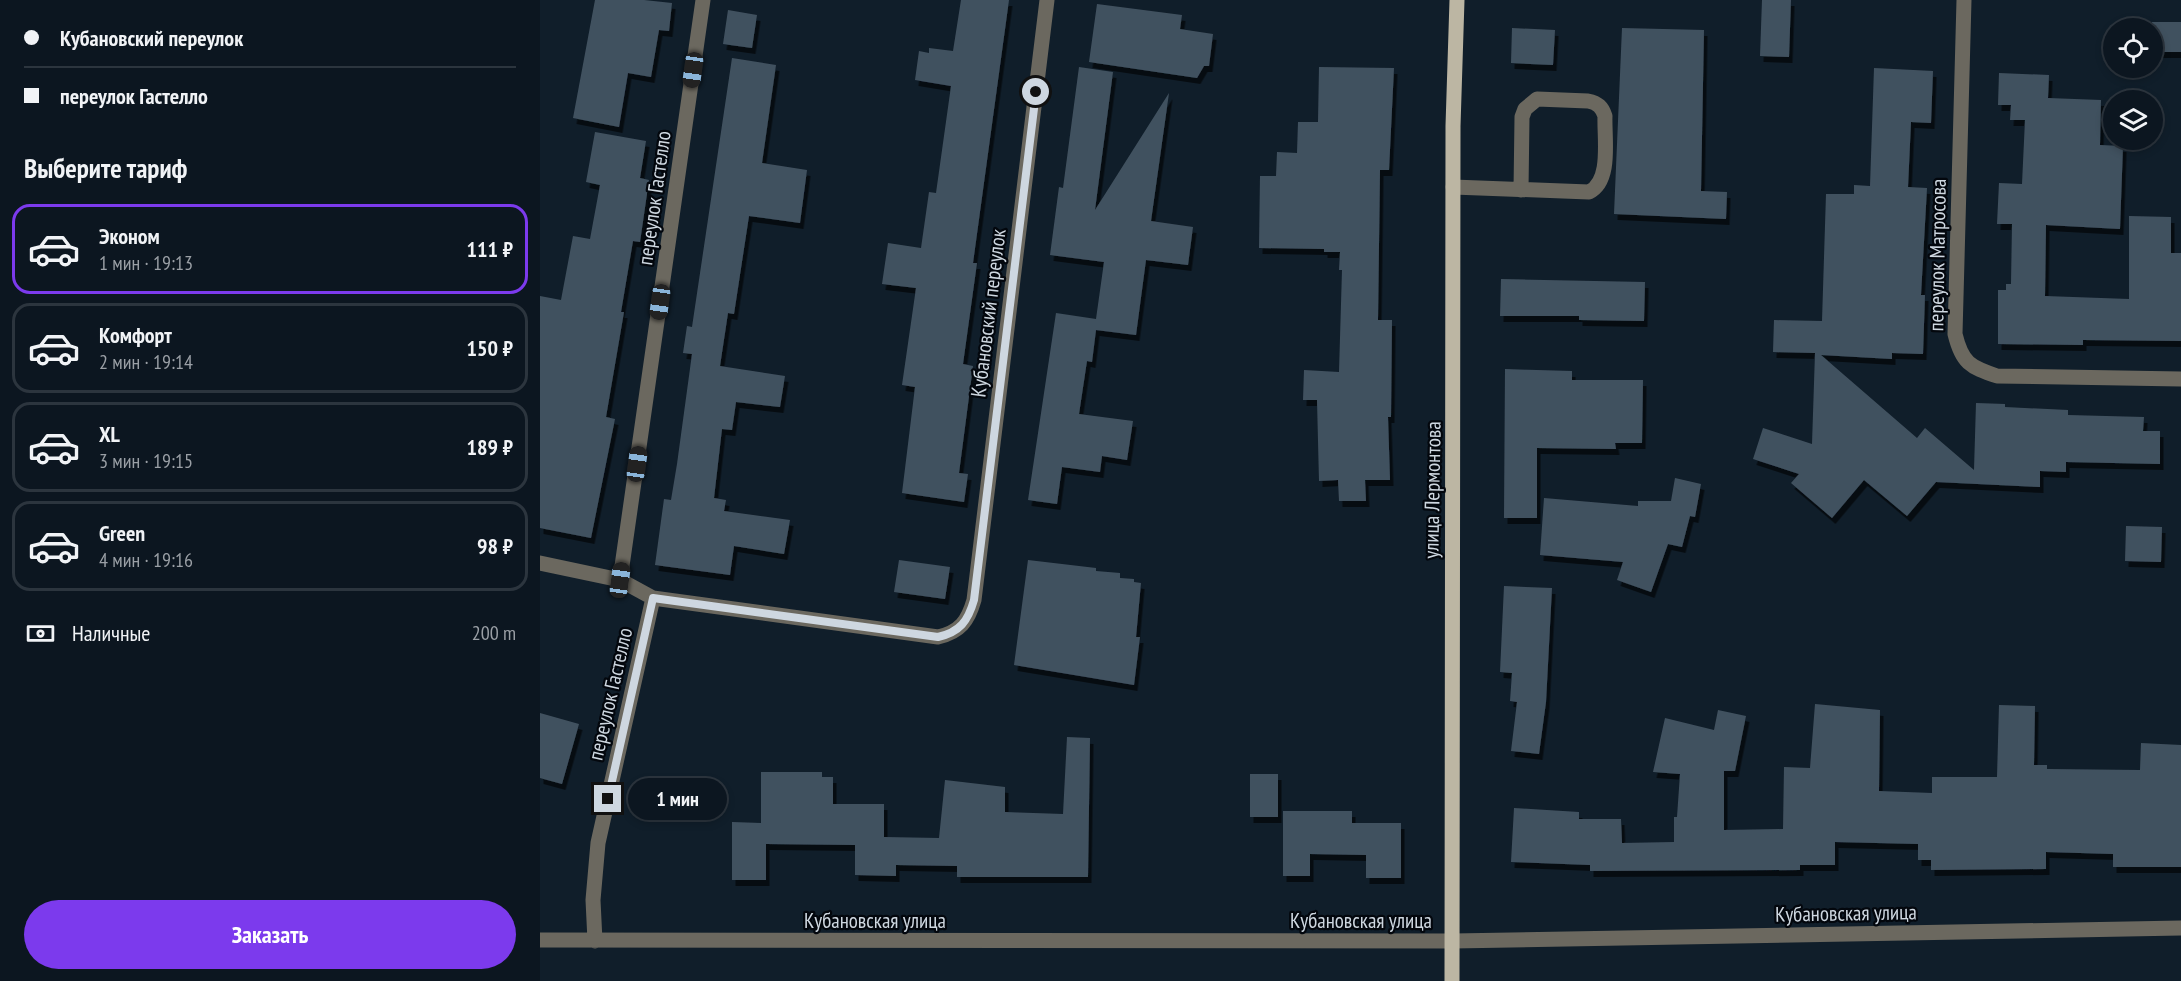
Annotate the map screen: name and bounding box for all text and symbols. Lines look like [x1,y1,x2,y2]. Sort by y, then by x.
map controls [2103,18,2163,150]
button: locate [2103,18,2163,78]
text: Кубановский переулок [60,24,243,52]
car [682,51,704,89]
route start [1022,78,1049,105]
text: переулок Гастелло [60,82,208,110]
button: layers [2103,90,2163,150]
street label: переулок Гастелло [631,129,677,267]
text: Выберите тариф [24,151,187,185]
street label: переулок Матросова [1922,178,1952,332]
icon: car [27,222,81,276]
text: Эконом [99,222,160,250]
street label: Кубановский переулок [964,227,1012,399]
text: 111 ₽ [466,235,513,263]
text: 1 мин · 19:13 [99,250,193,276]
car [649,283,671,321]
icon: car [27,321,81,375]
text: Комфорт [99,321,172,349]
text: 150 ₽ [466,334,513,362]
text: 2 мин · 19:14 [99,349,193,375]
icon: car [27,420,81,474]
text: XL [99,420,120,448]
street label: улица Лермонтова [1417,421,1447,559]
text: 189 ₽ [466,433,513,461]
car [626,445,648,483]
text: 3 мин · 19:15 [99,448,193,474]
icon: car [27,519,81,573]
text: Green [99,519,145,547]
text: 98 ₽ [477,532,513,560]
text: 4 мин · 19:16 [99,547,193,573]
car [609,561,631,599]
icon: cash [24,617,57,650]
text: Наличные [72,619,150,647]
text: 200 m [472,620,516,646]
street label: переулок Гастелло [582,625,638,763]
callout: 1 мин [629,778,728,820]
route end [594,785,621,812]
text: 1 мин [656,786,699,812]
street label: Кубановская улица [1775,898,1917,928]
button: Заказать [24,900,516,969]
street label: Кубановская улица [804,907,946,934]
street label: Кубановская улица [1290,907,1432,934]

